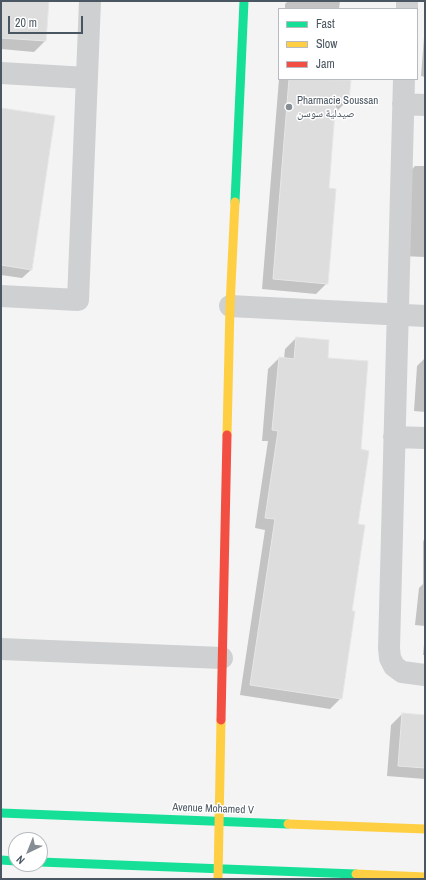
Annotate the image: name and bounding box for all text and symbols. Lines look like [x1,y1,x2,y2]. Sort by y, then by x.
scale bar [10,8,85,34]
legend [278,8,418,80]
text: 20 m [15,15,37,31]
text: Fast [316,16,335,32]
text: Slow [316,36,337,52]
text: Jam [316,56,335,72]
place label: Pharmacie Soussan صيدلية سوسن [297,94,378,120]
marker: Pharmacie Soussan صيدلية سوسن [284,102,294,112]
street label: Avenue Mohamed V [172,801,254,817]
north arrow [8,832,48,872]
text: N [13,853,28,867]

